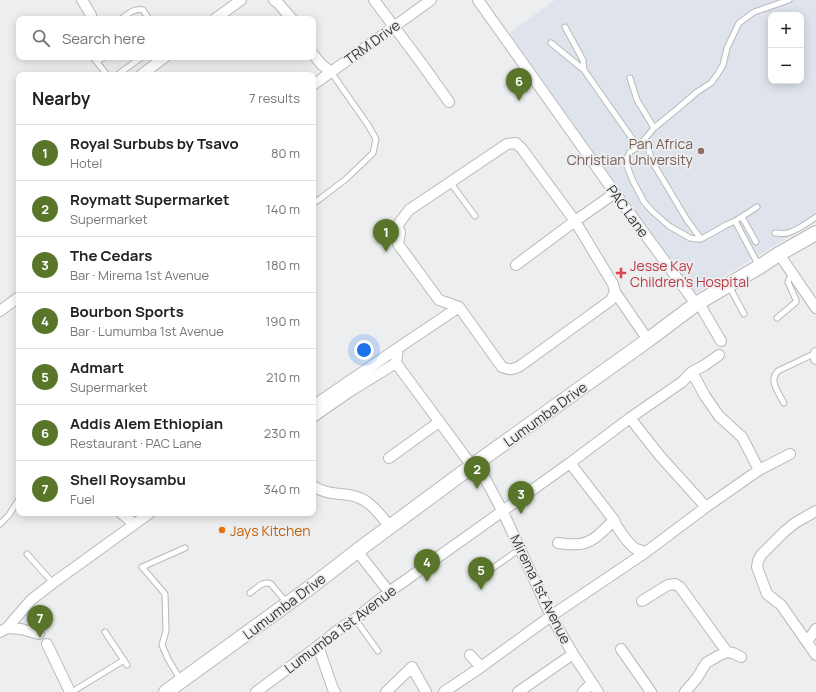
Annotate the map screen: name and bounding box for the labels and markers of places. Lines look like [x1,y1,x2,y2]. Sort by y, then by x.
pin: 6 [506,68,532,101]
place label: Pan Africa Christian University [567,134,694,169]
marker: Pan Africa Christian University [696,146,706,156]
pin: 1 [373,219,399,252]
place label: Jesse Kay Children's Hospital [630,256,749,291]
marker: Jesse Kay Children's Hospital [615,267,627,279]
pin: 2 [464,456,490,489]
pin: 3 [508,481,534,514]
place label: Jays Kitchen [230,521,311,540]
marker: Jays Kitchen [217,525,227,535]
pin: 4 [414,549,440,582]
pin: 5 [468,557,494,590]
pin: 7 [27,605,53,638]

